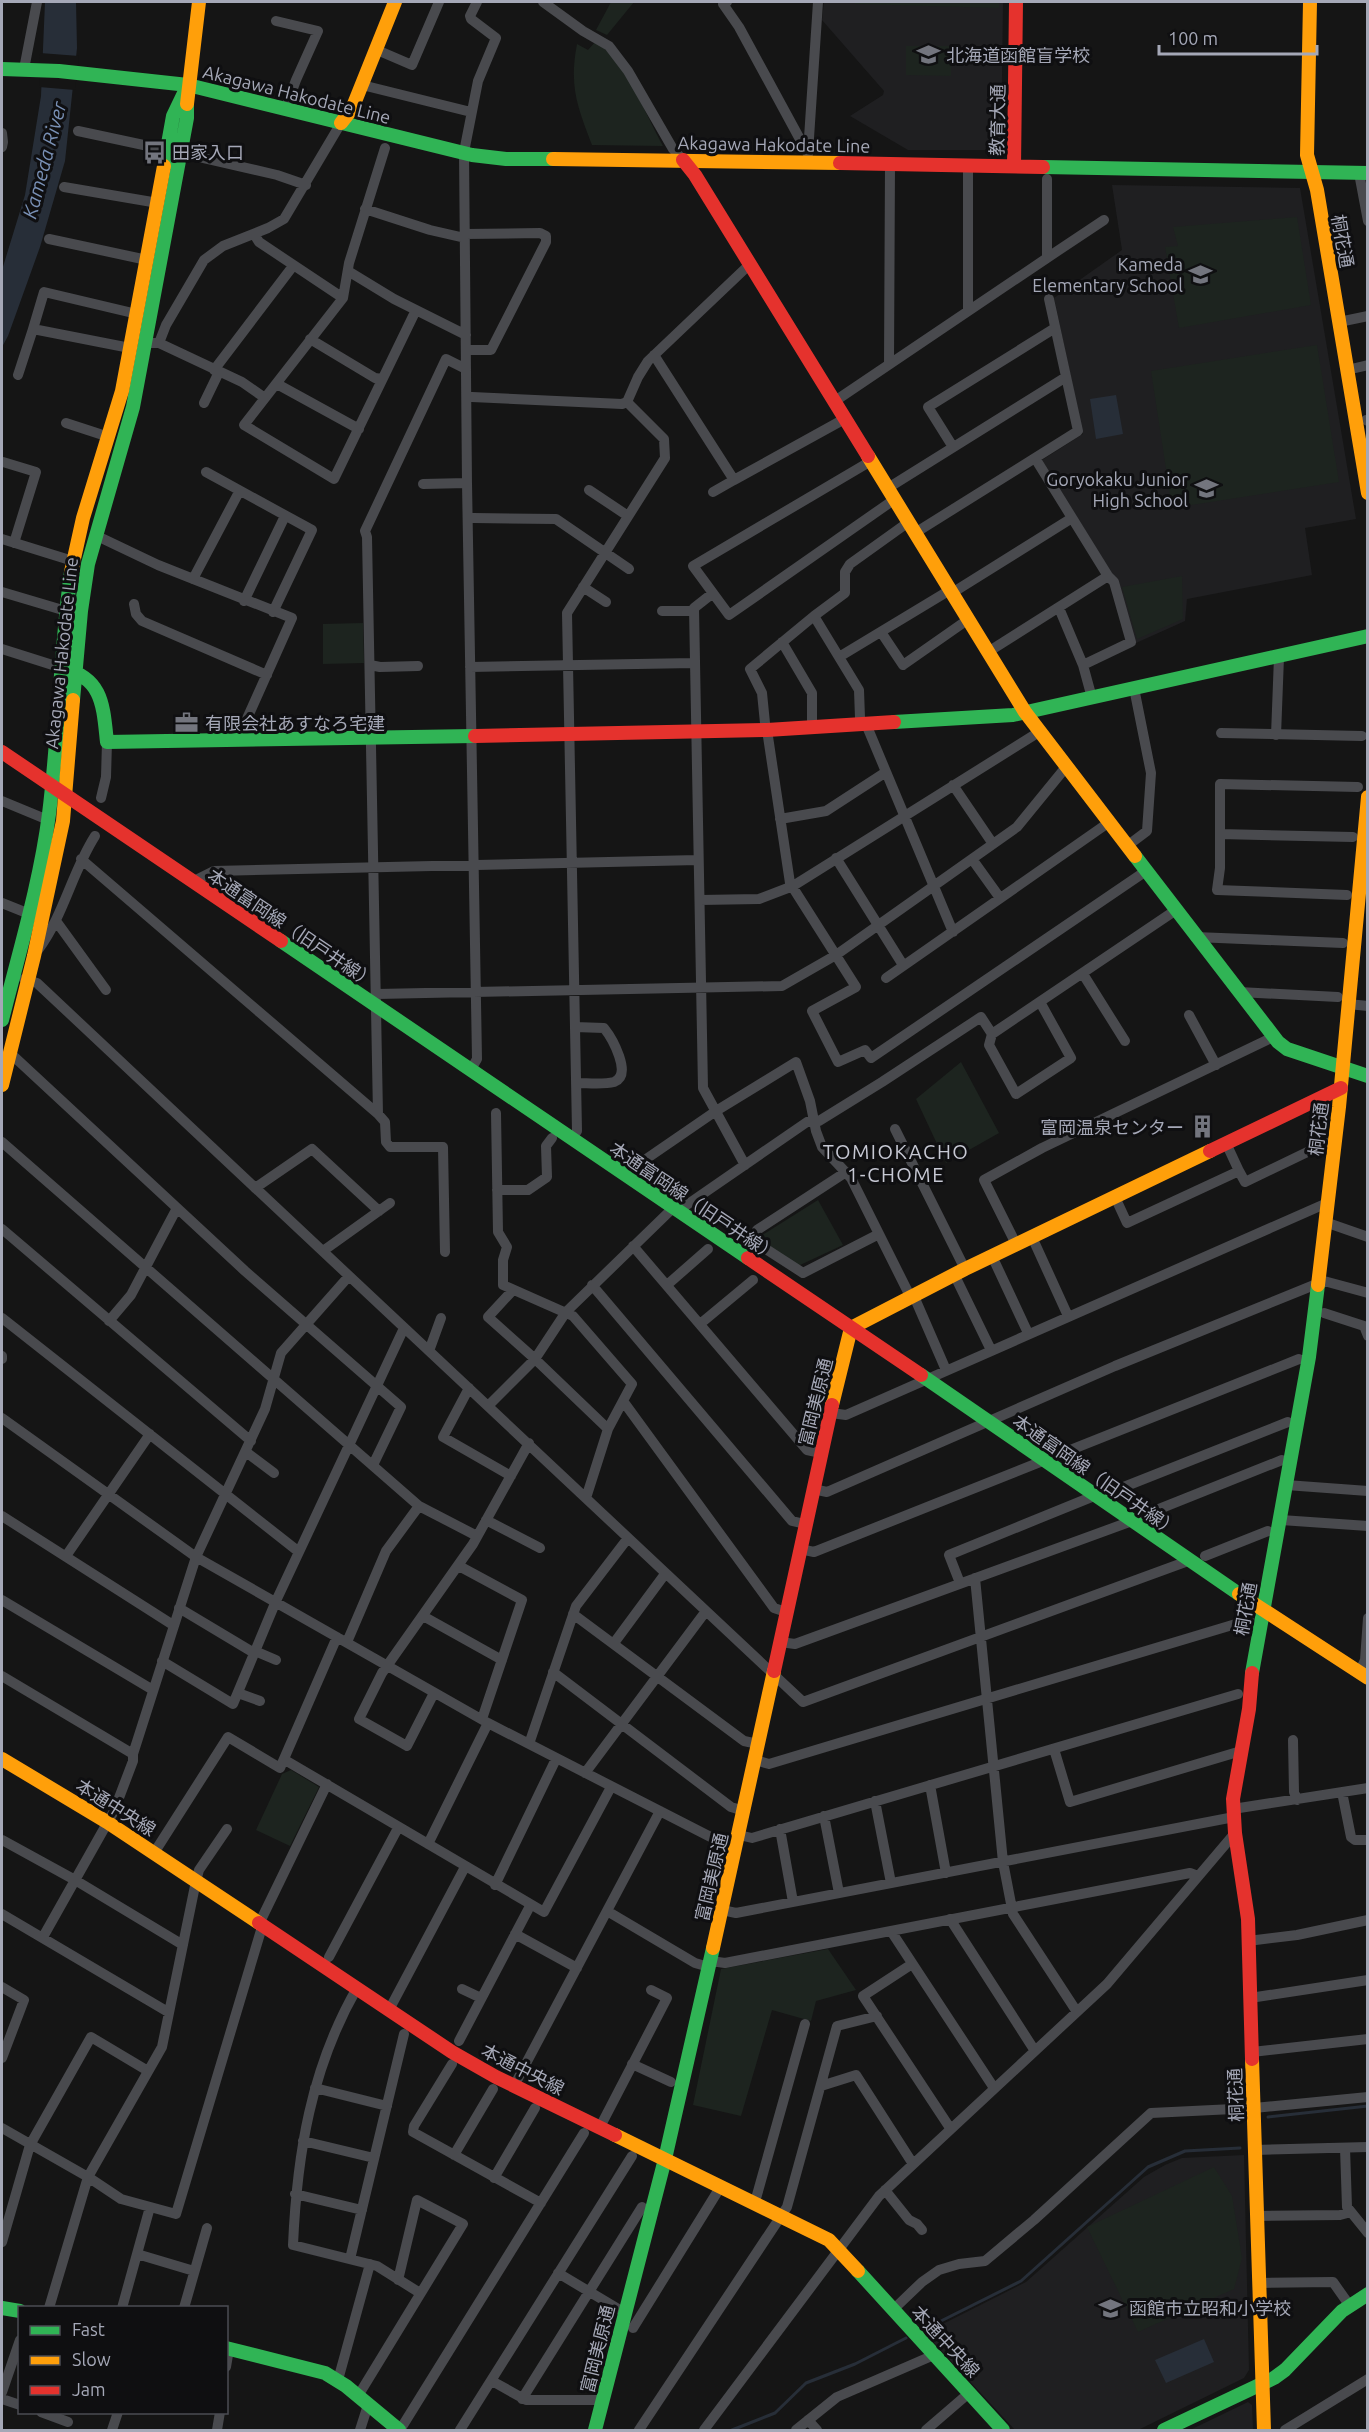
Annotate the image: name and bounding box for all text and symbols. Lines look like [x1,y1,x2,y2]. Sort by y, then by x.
scale bar [1159,18,1316,56]
text: 100 m [1168,28,1218,48]
school or university icon: 北海道函館盲学校 [915,42,941,68]
place label: 北海道函館盲学校 [946,45,1090,65]
street label: Akagawa Hakodate Line [201,61,393,127]
street label: 教育大通 [986,84,1008,156]
water label: Kameda River [17,98,71,221]
street label: Akagawa Hakodate Line [678,132,870,156]
bus stop icon: 田家入口 [141,139,167,165]
place label: 田家入口 [172,142,244,162]
street label: 桐花通 [1328,213,1358,269]
place label: Kameda Elementary School [1032,254,1183,295]
school or university icon: Kameda Elementary School [1188,261,1214,287]
place label: Goryokaku Junior High School [1046,469,1188,510]
school or university icon: Goryokaku Junior High School [1193,476,1219,502]
street label: Akagawa Hakodate Line [41,556,81,750]
office icon: 有限会社あすなろ宅建 [174,710,200,736]
place label: 有限会社あすなろ宅建 [205,713,385,733]
street label: 本通富岡線（旧戸井線） [204,864,380,992]
street label: 桐花通 [1305,1101,1331,1157]
building icon: 富岡温泉センター [1189,1114,1215,1140]
place label: 富岡温泉センター [1040,1117,1184,1137]
street label: 本通富岡線（旧戸井線） [606,1137,782,1265]
district label: TOMIOKACHO 1-CHOME [823,1140,969,1186]
street label: 富岡美原通 [794,1356,836,1448]
street label: 本通富岡線（旧戸井線） [1009,1410,1183,1540]
street label: 桐花通 [1230,1581,1260,1637]
street label: 本通中央線 [73,1775,159,1839]
street label: 富岡美原通 [691,1831,731,1923]
street label: 本通中央線 [478,2040,568,2098]
street label: 桐花通 [1224,2068,1246,2122]
school or university icon: 函館市立昭和小学校 [1098,2295,1124,2321]
place label: 函館市立昭和小学校 [1129,2298,1291,2318]
street label: 本通中央線 [908,2301,984,2381]
street label: 富岡美原通 [576,2303,618,2395]
legend [18,2306,228,2414]
text: Fast [72,2319,105,2339]
text: Slow [72,2349,111,2369]
text: Jam [72,2379,106,2399]

